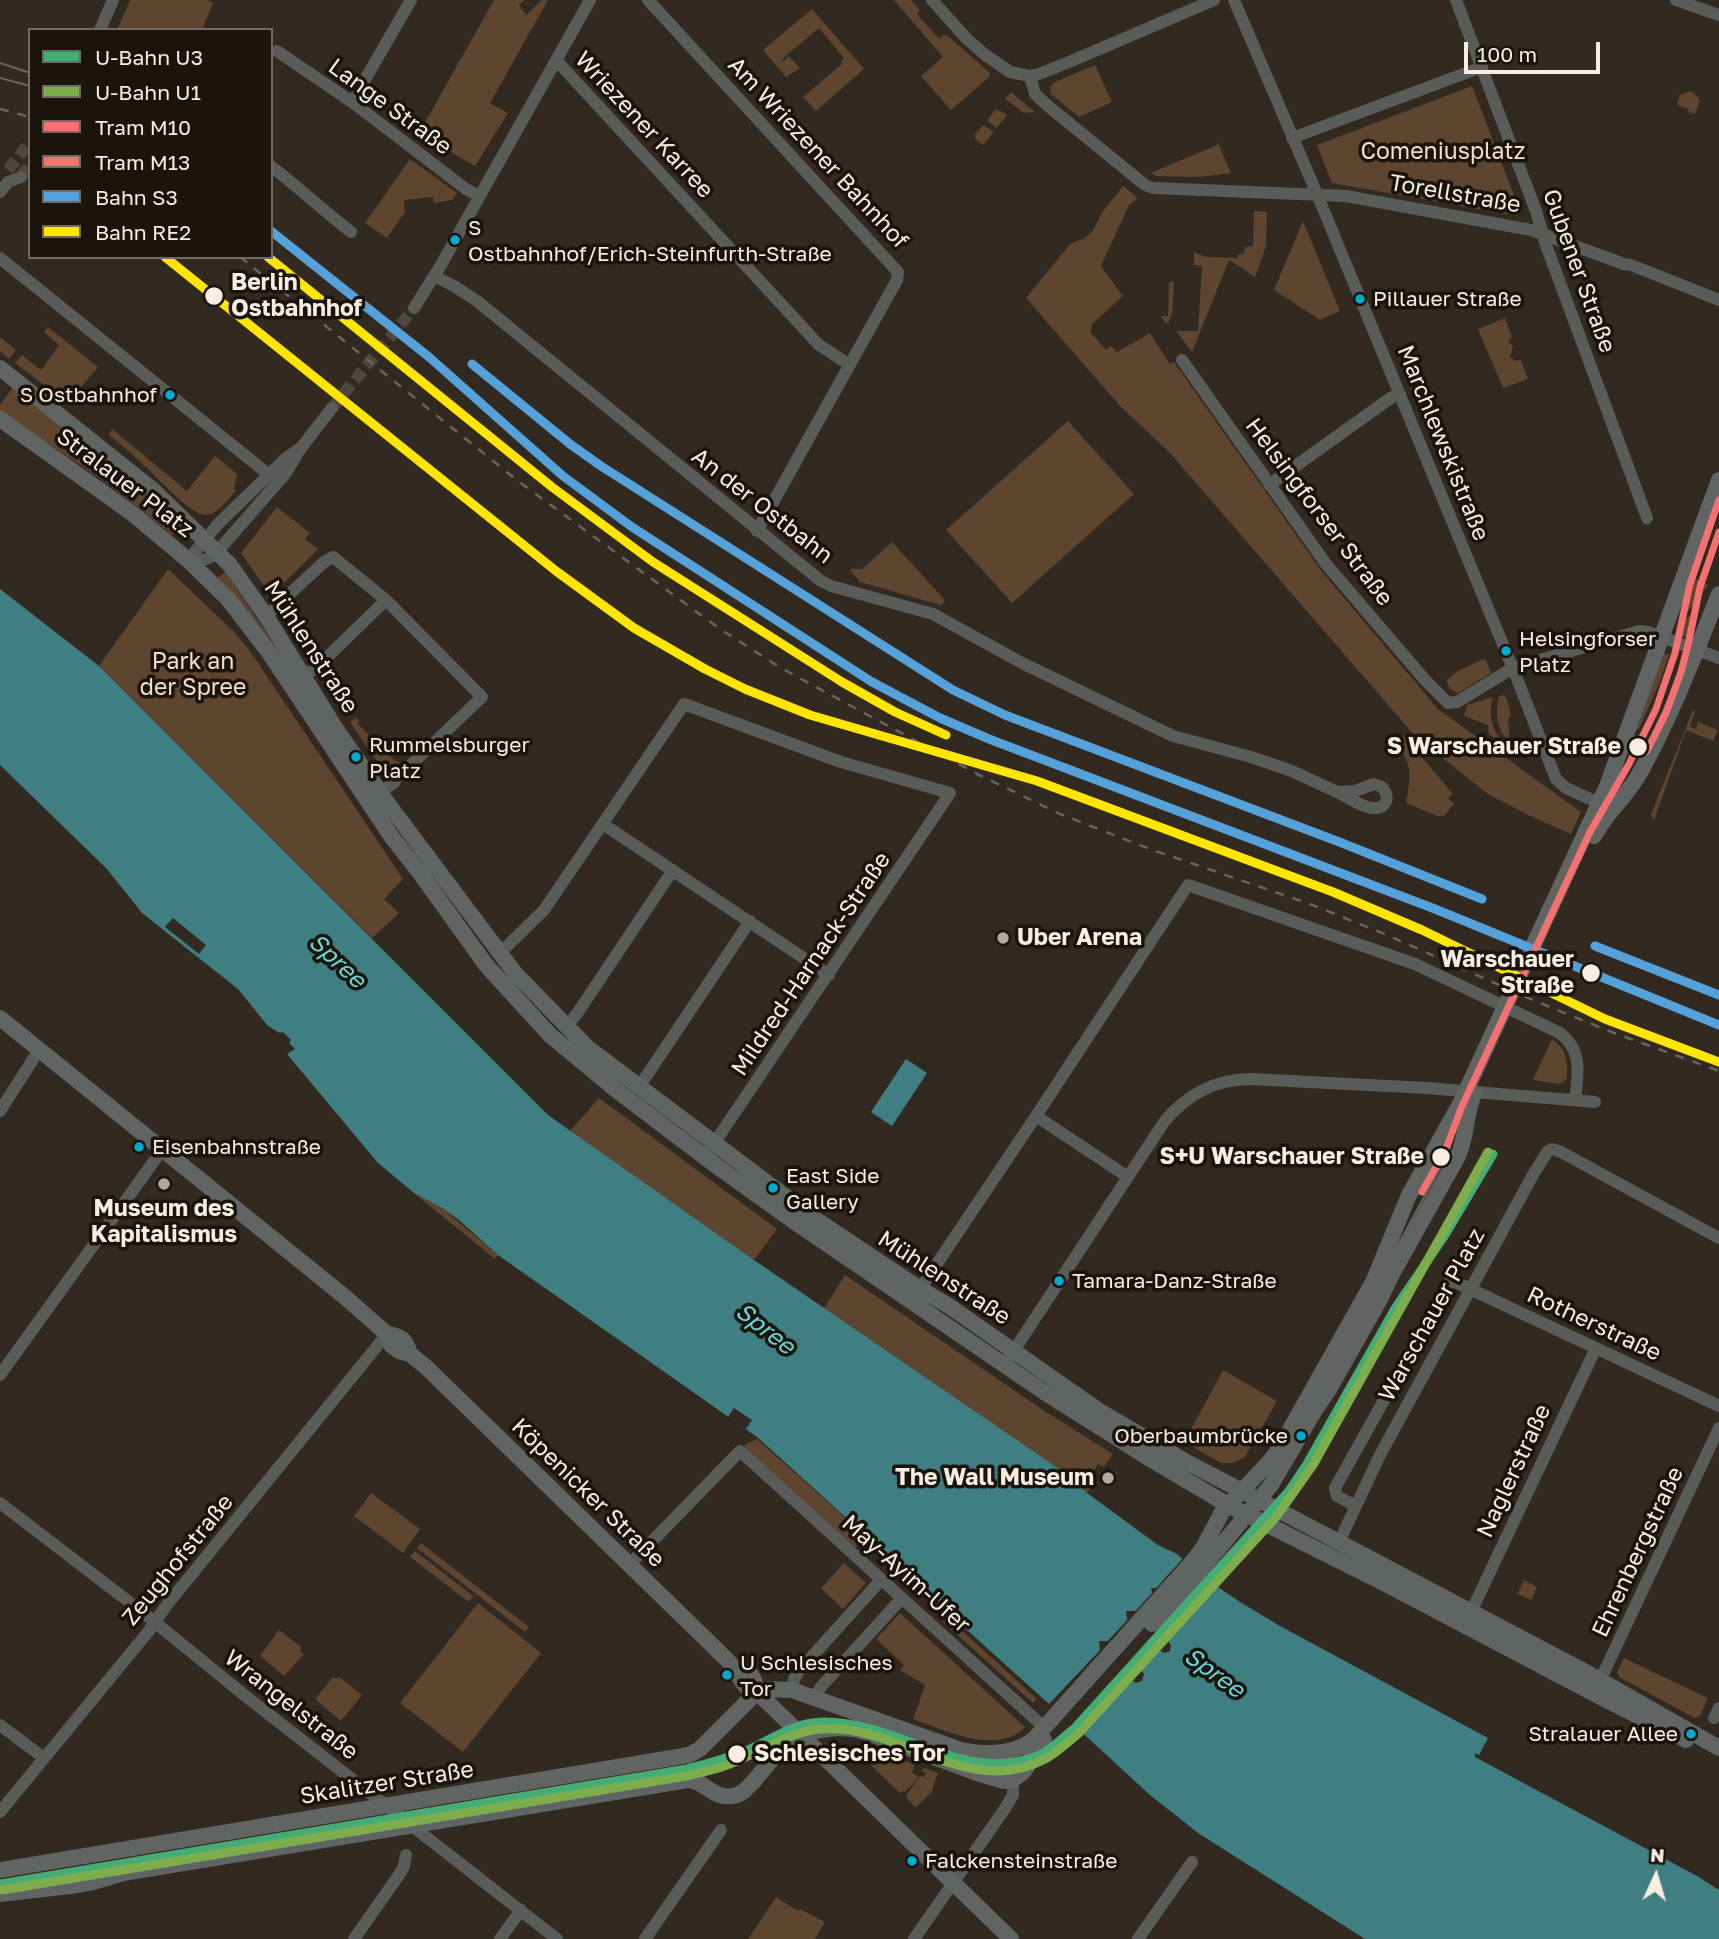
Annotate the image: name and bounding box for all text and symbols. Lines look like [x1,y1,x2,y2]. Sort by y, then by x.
legend [28,28,273,259]
scale bar [1467,28,1604,72]
text: 100 m [1477,41,1537,67]
text: U-Bahn U3 [95,44,203,70]
street label: Wriezener Karree [569,46,719,204]
street label: Am Wriezener Bahnhof [722,52,914,254]
street label: Lange Straße [323,53,457,161]
text: U-Bahn U1 [95,79,201,105]
text: Tram M10 [95,114,191,140]
park label: Comeniusplatz [1360,138,1526,166]
text: Tram M13 [95,149,190,175]
street label: Torellstraße [1387,169,1523,219]
text: Bahn S3 [95,184,178,210]
street label: Gubener Straße [1537,186,1621,356]
place label: S Ostbahnhof/Erich-Steinfurth-Straße [468,215,832,265]
text: Bahn RE2 [95,219,191,245]
marker: S Ostbahnhof/Erich-Steinfurth-Straße [448,233,462,247]
place label: Berlin Ostbahnhof [231,269,362,323]
marker: Berlin Ostbahnhof [203,285,225,307]
place label: Pillauer Straße [1373,286,1522,312]
marker: Pillauer Straße [1353,292,1367,306]
street label: Marchlewskistraße [1391,341,1495,545]
place label: S Ostbahnhof [20,382,157,408]
marker: S Ostbahnhof [163,388,177,402]
street label: Helsingforser Straße [1239,413,1399,611]
street label: Stralauer Platz [51,423,199,543]
street label: An der Ostbahn [686,442,838,570]
street label: Mühlenstraße [258,576,364,718]
place label: Helsingforser Platz [1519,626,1656,676]
marker: Helsingforser Platz [1499,644,1513,658]
park label: Park an der Spree [140,648,246,702]
place label: Rummelsburger Platz [369,732,530,782]
place label: S Warschauer Straße [1387,733,1621,761]
marker: S Warschauer Straße [1627,736,1649,758]
marker: Rummelsburger Platz [349,750,363,764]
street label: Mildred-Harnack-Straße [726,847,896,1081]
place label: Uber Arena [1017,924,1142,952]
water label: Spree [303,928,371,994]
marker: Uber Arena [995,930,1011,946]
place label: Warschauer Straße [1440,946,1574,1000]
marker: Warschauer Straße [1580,962,1602,984]
place label: Eisenbahnstraße [152,1134,321,1160]
marker: Eisenbahnstraße [132,1140,146,1154]
place label: S+U Warschauer Straße [1160,1143,1424,1171]
marker: S+U Warschauer Straße [1430,1146,1452,1168]
place label: East Side Gallery [786,1163,879,1213]
marker: Museum des Kapitalismus [156,1176,172,1192]
marker: East Side Gallery [766,1181,780,1195]
place label: Museum des Kapitalismus [91,1195,237,1249]
street label: Warschauer Platz [1373,1224,1491,1406]
street label: Mühlenstraße [873,1225,1015,1331]
place label: Tamara-Danz-Straße [1072,1268,1277,1294]
marker: Tamara-Danz-Straße [1052,1274,1066,1288]
street label: Rotherstraße [1523,1281,1665,1367]
water label: Spree [730,1297,800,1361]
street label: Naglerstraße [1471,1400,1557,1542]
street label: Köpenicker Straße [506,1413,670,1573]
place label: Oberbaumbrücke [1114,1423,1288,1449]
marker: Oberbaumbrücke [1294,1429,1308,1443]
street label: Ehrenbergstraße [1586,1463,1690,1641]
place label: The Wall Museum [895,1464,1094,1492]
marker: The Wall Museum [1100,1470,1116,1486]
street label: Zeughofstraße [117,1489,239,1631]
street label: May-Ayim-Ufer [836,1509,976,1639]
water label: Spree [1178,1642,1250,1704]
street label: Wrangelstraße [219,1644,363,1766]
place label: U Schlesisches Tor [740,1650,893,1700]
marker: U Schlesisches Tor [720,1668,734,1682]
place label: Stralauer Allee [1529,1721,1678,1747]
marker: Stralauer Allee [1684,1727,1698,1741]
place label: Schlesisches Tor [754,1740,945,1768]
marker: Schlesisches Tor [726,1743,748,1765]
street label: Skalitzer Straße [298,1756,476,1810]
north arrow [1621,1841,1691,1911]
text: N [1649,1843,1666,1867]
place label: Falckensteinstraße [925,1848,1117,1874]
marker: Falckensteinstraße [905,1854,919,1868]

